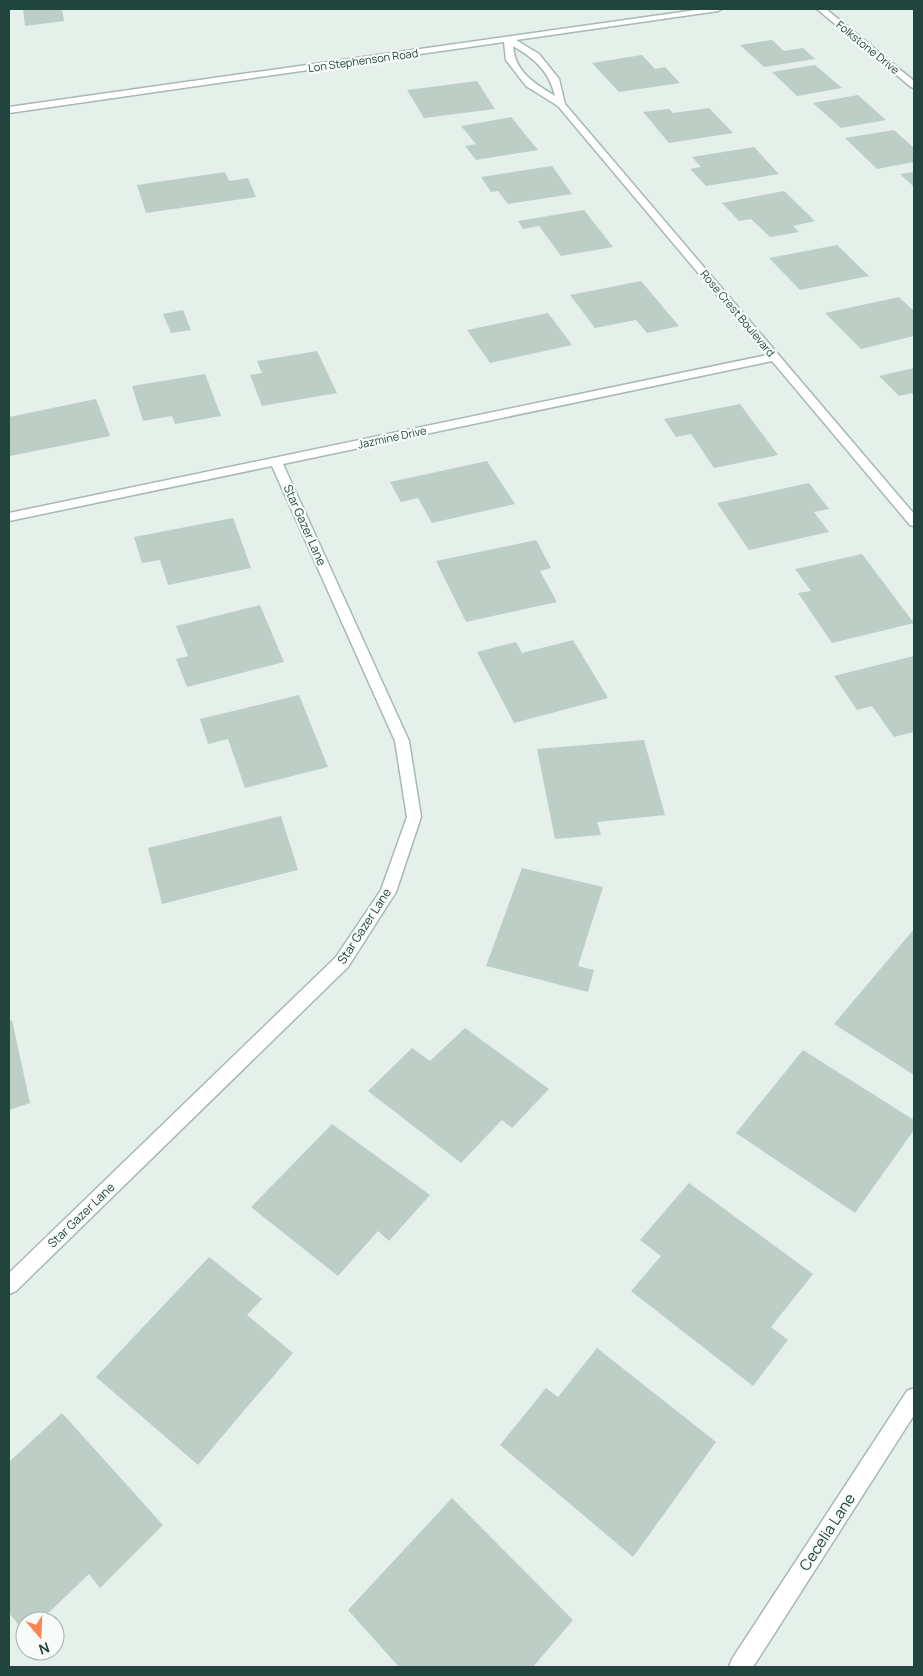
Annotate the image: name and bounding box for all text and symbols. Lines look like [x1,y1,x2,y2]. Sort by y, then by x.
street label: Folkstone Drive [833,17,903,77]
street label: Lon Stephenson Road [307,45,419,75]
street label: Rose Crest Boulevard [697,267,779,359]
street label: Jazmine Drive [356,422,428,452]
street label: Star Gazer Lane [279,482,331,568]
street label: Star Gazer Lane [333,885,395,967]
street label: Star Gazer Lane [44,1179,118,1251]
street label: Cecelia Lane [794,1489,860,1575]
north arrow [15,1611,65,1661]
text: N [37,1638,52,1659]

